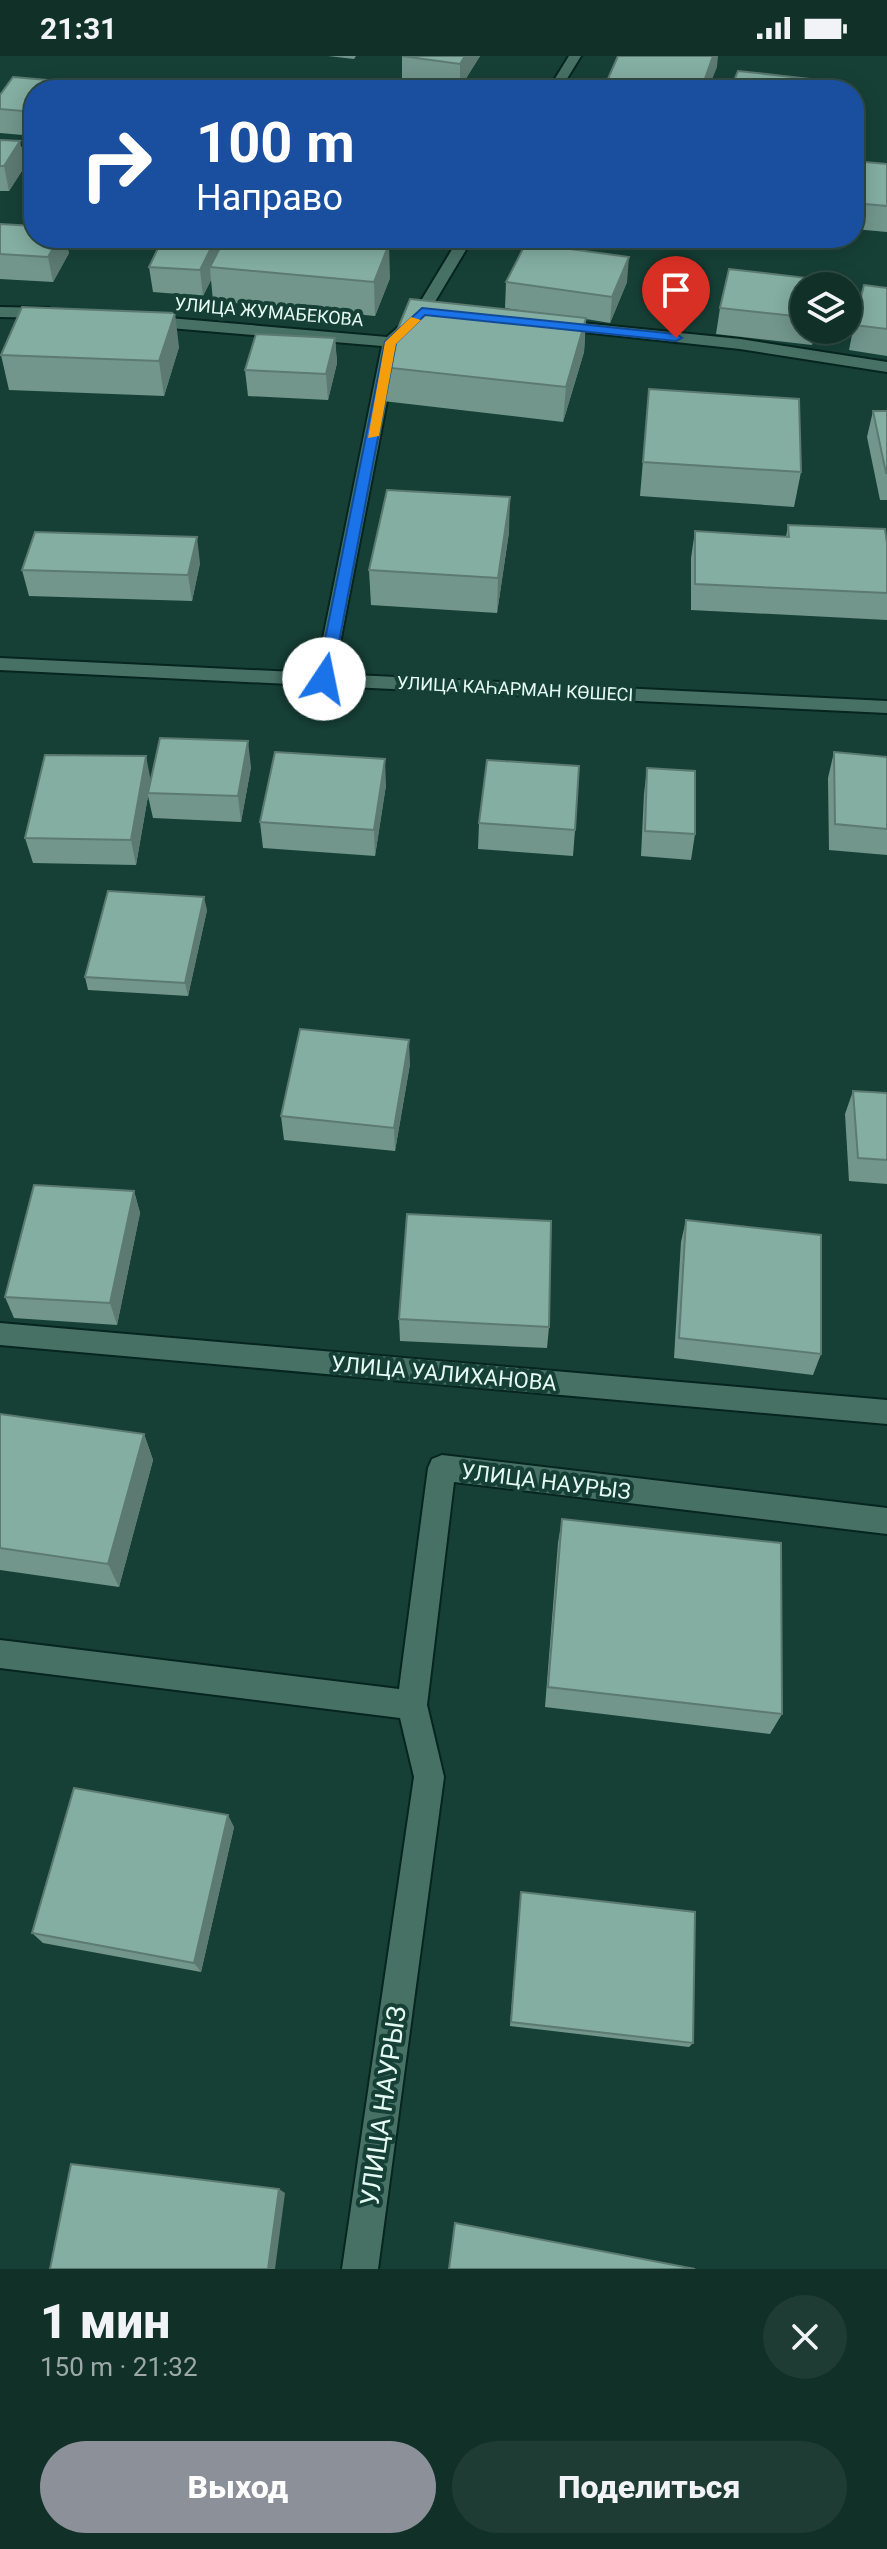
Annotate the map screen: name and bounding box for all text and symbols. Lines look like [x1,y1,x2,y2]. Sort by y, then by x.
text: 21:31 [40,11,117,46]
text: 100 m [196,110,355,176]
icon: right [64,112,168,216]
text: Направо [196,177,343,219]
pin [642,256,710,338]
icon: arrive [654,268,698,312]
map controls [790,272,862,344]
button: layers [790,272,862,344]
street label: УЛИЦА ЖУМАБЕКОВА [174,293,365,330]
position arrow [282,637,366,721]
street label: УЛИЦА КАҺАРМАН КӨШЕСІ [396,672,634,705]
street label: УЛИЦА УАЛИХАНОВА [330,1351,559,1396]
street label: УЛИЦА НАУРЫЗ [460,1459,632,1504]
street label: УЛИЦА НАУРЫЗ [354,2004,412,2208]
text: 1 мин [40,2293,170,2350]
button: close [763,2295,847,2379]
text: 150 m · 21:32 [40,2352,198,2382]
button: Выход [40,2441,436,2533]
button: Поделиться [452,2441,847,2533]

